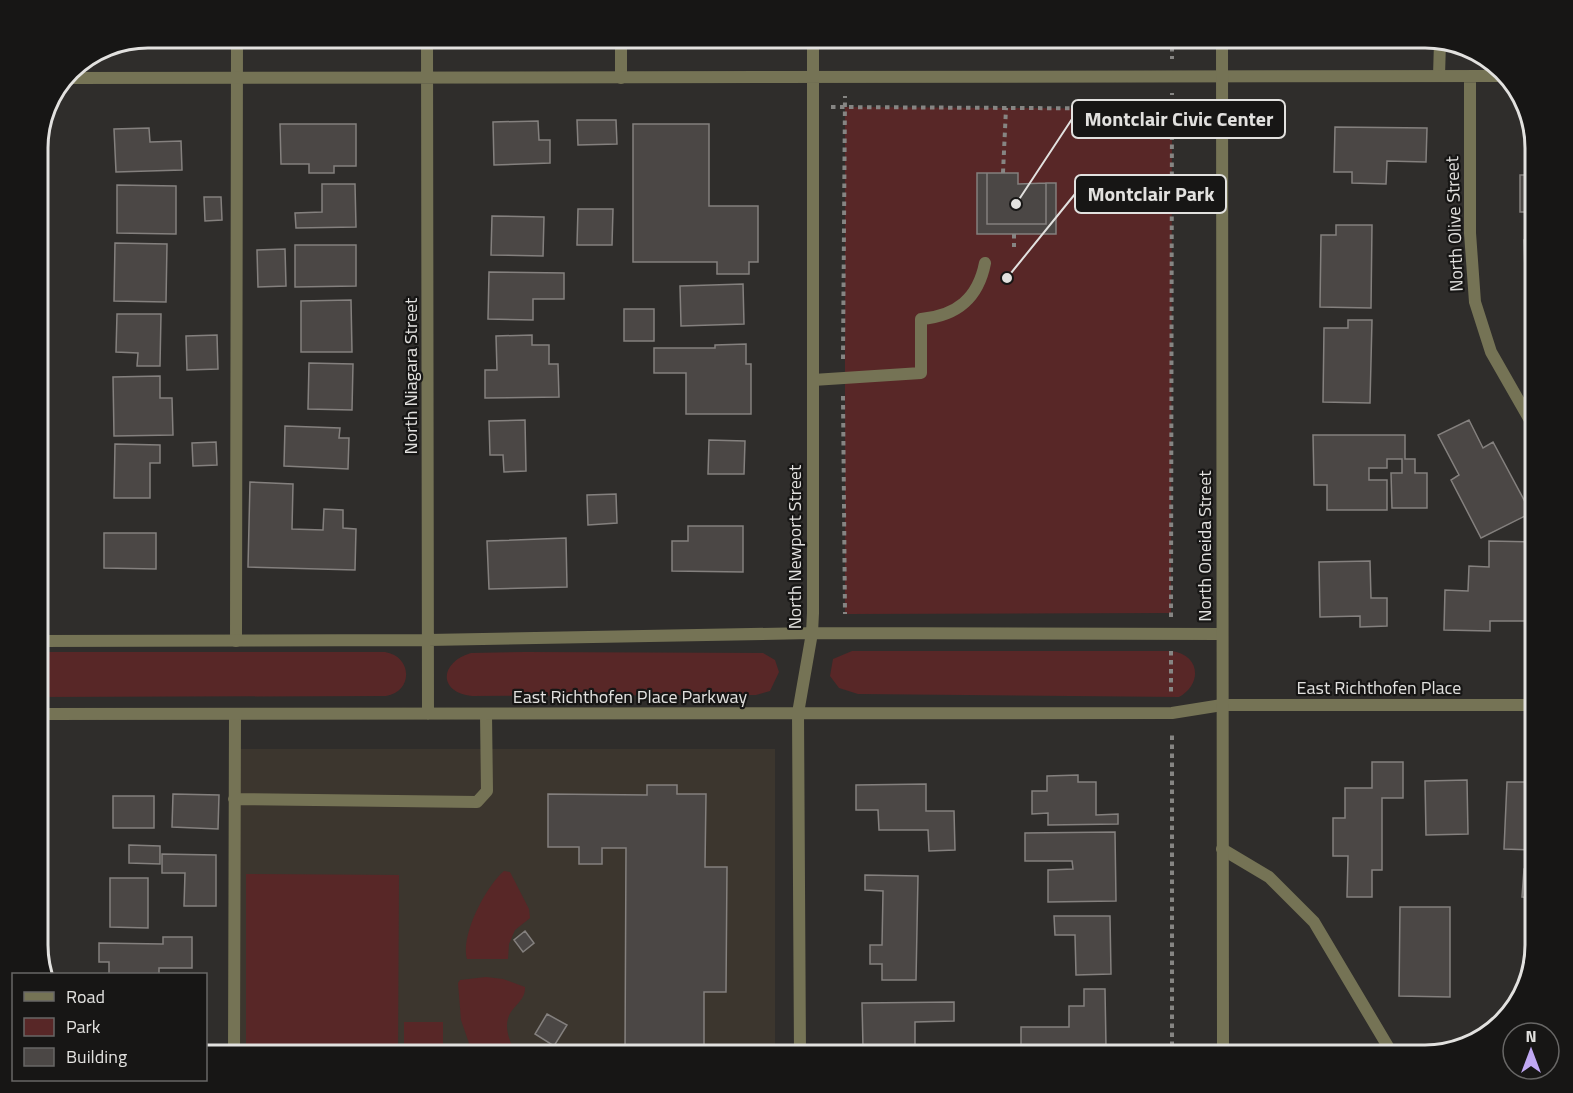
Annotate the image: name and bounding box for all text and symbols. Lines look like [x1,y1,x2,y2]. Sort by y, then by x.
callout: Montclair Civic Center [1072,100,1285,138]
text: Montclair Civic Center [1085,103,1274,134]
street label: North Olive Street [1438,155,1470,292]
callout: Montclair Park [1075,175,1226,213]
text: Montclair Park [1087,178,1215,209]
street label: North Niagara Street [397,297,424,454]
street label: North Newport Street [781,464,808,629]
street label: North Oneida Street [1191,470,1218,622]
street label: East Richthofen Place [1297,674,1461,701]
street label: East Richthofen Place Parkway [513,683,748,710]
legend [12,973,207,1081]
text: Road [66,983,105,1010]
text: Park [66,1013,101,1040]
north arrow [1501,1021,1561,1081]
text: N [1525,1024,1537,1048]
text: Building [66,1043,127,1070]

